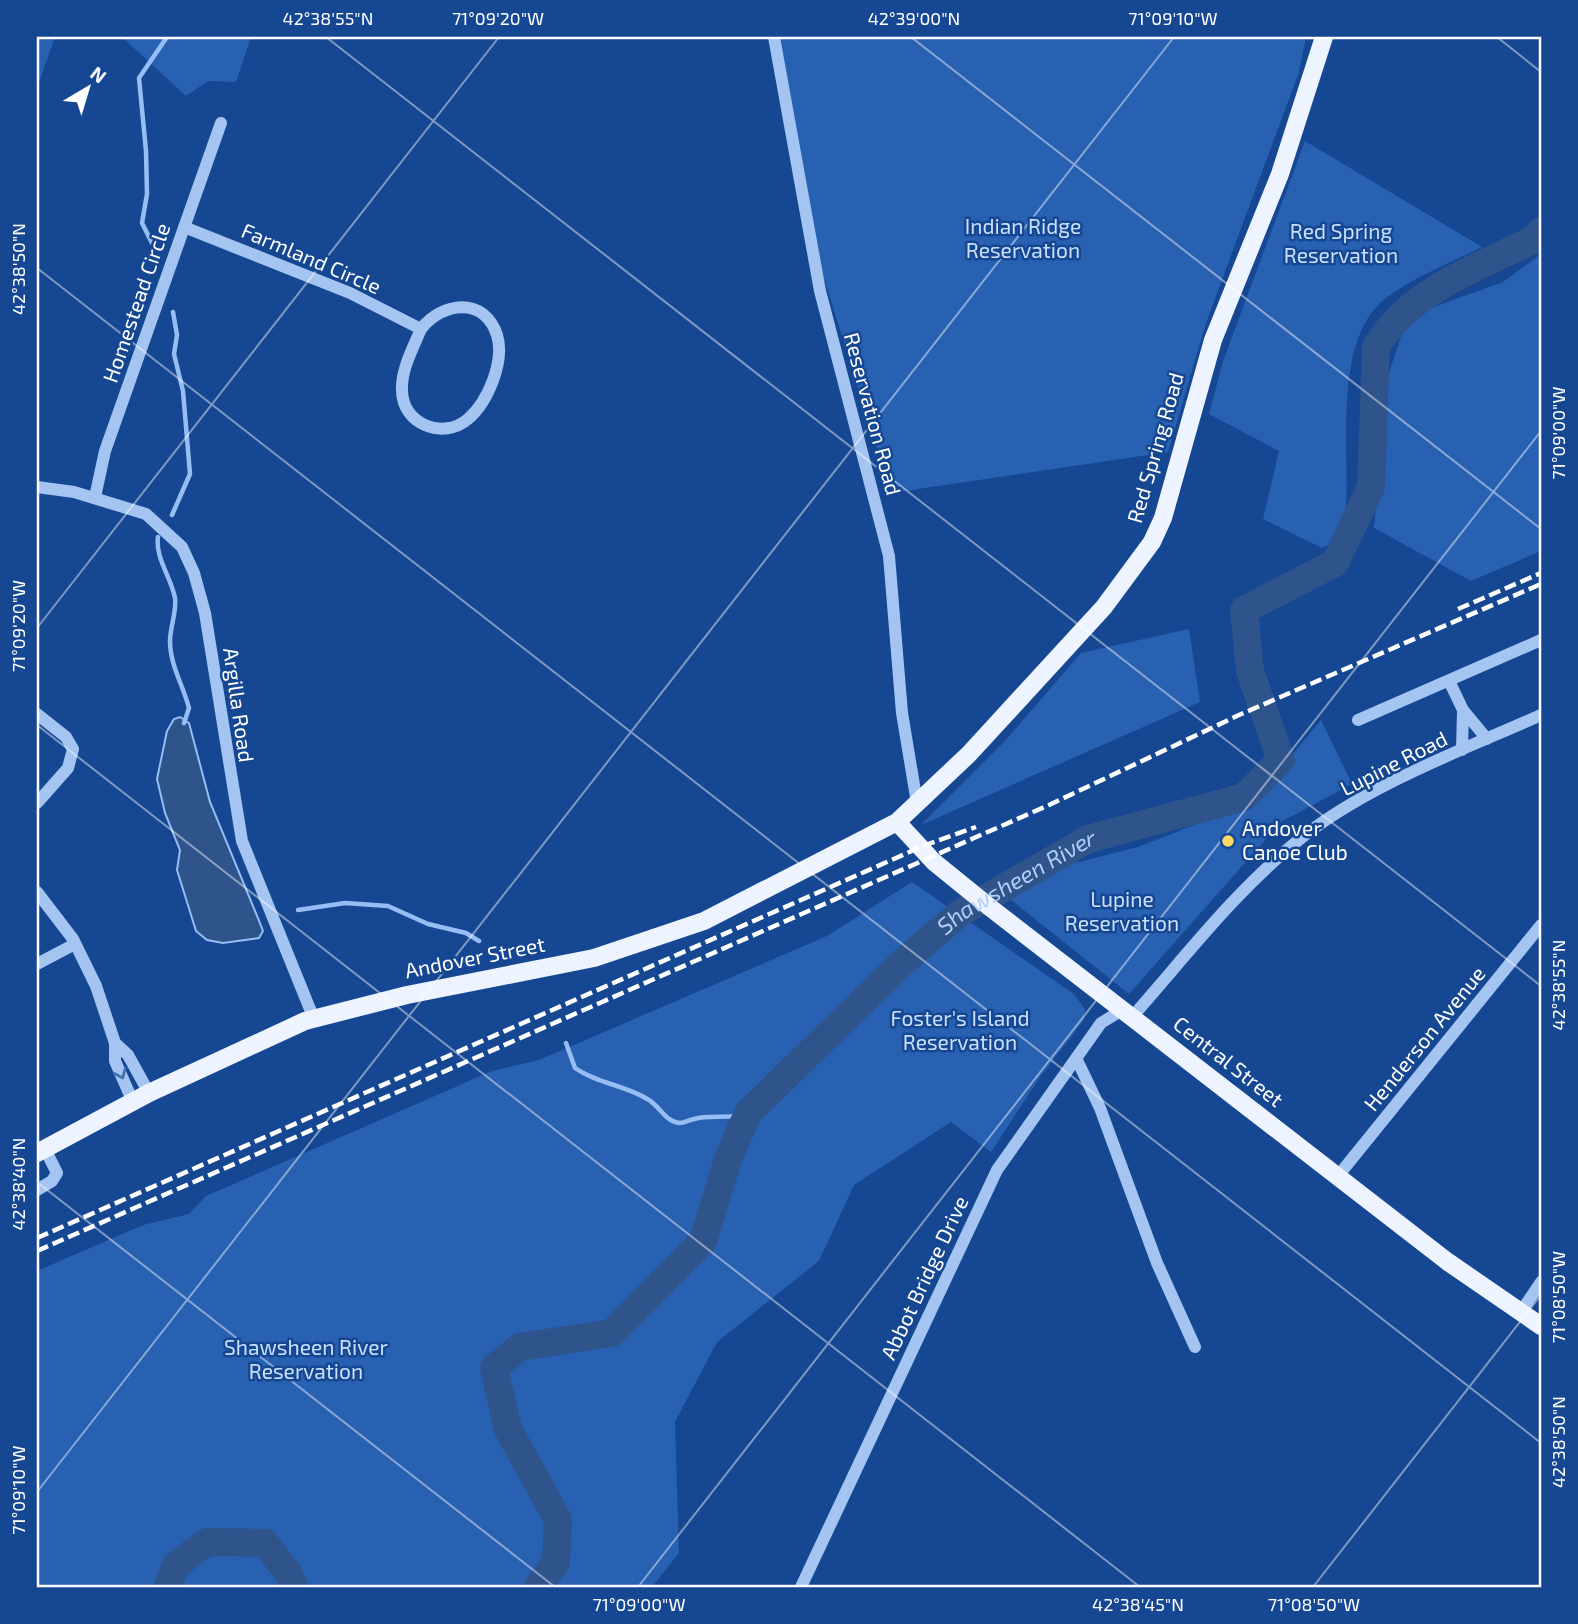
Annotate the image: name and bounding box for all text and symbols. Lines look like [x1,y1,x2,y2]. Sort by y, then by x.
text: 42°38'55"N [283,7,373,29]
text: 71°09'20"W [452,7,544,29]
text: 42°39'00"N [868,7,960,29]
text: 71°09'10"W [1128,7,1218,29]
north arrow [52,52,122,122]
text: N [86,61,111,87]
park label: Indian Ridge Reservation [965,213,1081,262]
street label: Farmland Circle [238,217,385,298]
park label: Red Spring Reservation [1284,218,1398,267]
street label: Homestead Circle [97,220,175,386]
text: 42°38'50"N [7,223,29,315]
street label: Reservation Road [840,329,907,498]
street label: Red Spring Road [1121,369,1188,526]
text: 71°09'00"W [1547,387,1569,479]
text: 71°09'20"W [7,580,29,672]
street label: Argilla Road [219,646,260,764]
street label: Lupine Road [1336,725,1451,800]
place label: Andover Canoe Club [1242,815,1348,864]
water label: Shawsheen River [931,823,1099,940]
marker: Andover Canoe Club [1220,833,1236,849]
park label: Lupine Reservation [1065,886,1179,935]
street label: Andover Street [402,931,547,982]
text: 42°38'55"N [1547,940,1569,1030]
street label: Henderson Avenue [1358,961,1490,1115]
park label: Foster's Island Reservation [890,1005,1030,1054]
street label: Central Street [1169,1010,1289,1111]
one-way arrow [113,1066,127,1079]
text: 42°38'40"N [7,1137,29,1231]
street label: Abbot Bridge Drive [875,1192,973,1363]
text: 71°08'50"W [1547,1251,1569,1343]
park label: Shawsheen River Reservation [224,1334,389,1383]
text: 42°38'50"N [1547,1396,1569,1488]
text: 71°09'10"W [7,1445,29,1535]
text: 71°09'00"W [593,1593,685,1615]
text: 42°38'45"N [1092,1593,1184,1615]
text: 71°08'50"W [1268,1593,1360,1615]

